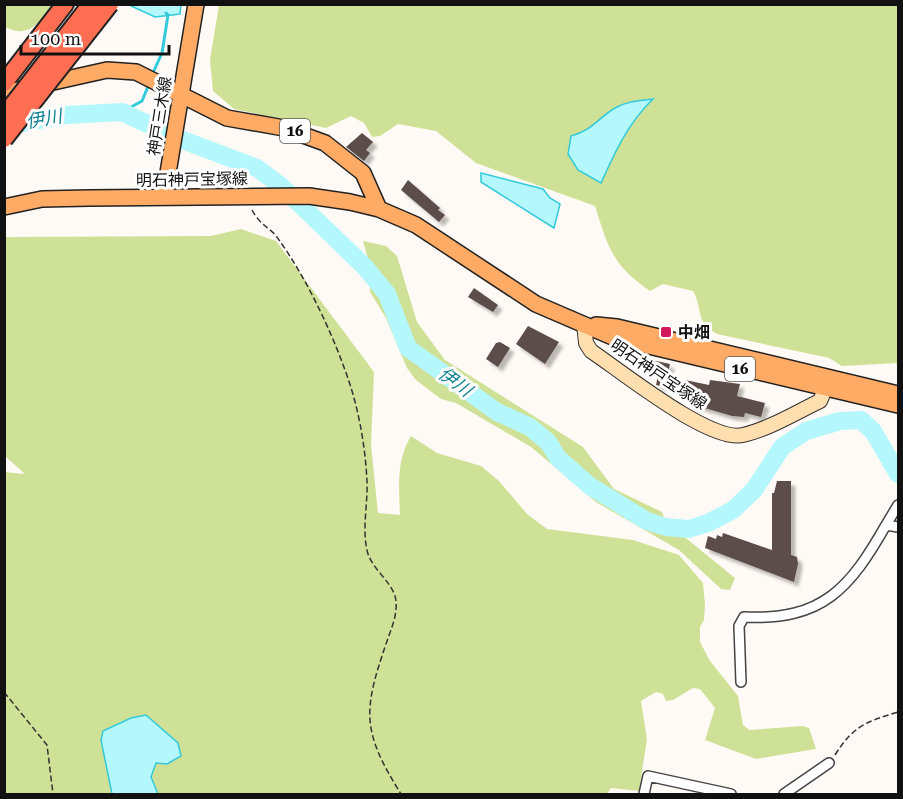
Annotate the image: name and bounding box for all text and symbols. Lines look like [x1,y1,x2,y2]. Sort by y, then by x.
scale bar [21,18,170,56]
text: 100 m [30,28,81,49]
street label: 神戸三木線 [144,75,175,157]
water label: 伊川 [24,105,65,132]
road number: 16 [280,119,310,143]
street label: 明石神戸宝塚線 [136,169,248,190]
place label: 中畑 [678,323,710,342]
marker: 中畑 [659,325,673,339]
street label: 明石神戸宝塚線 [607,335,710,414]
road number: 16 [725,357,755,381]
water label: 伊川 [435,363,478,402]

